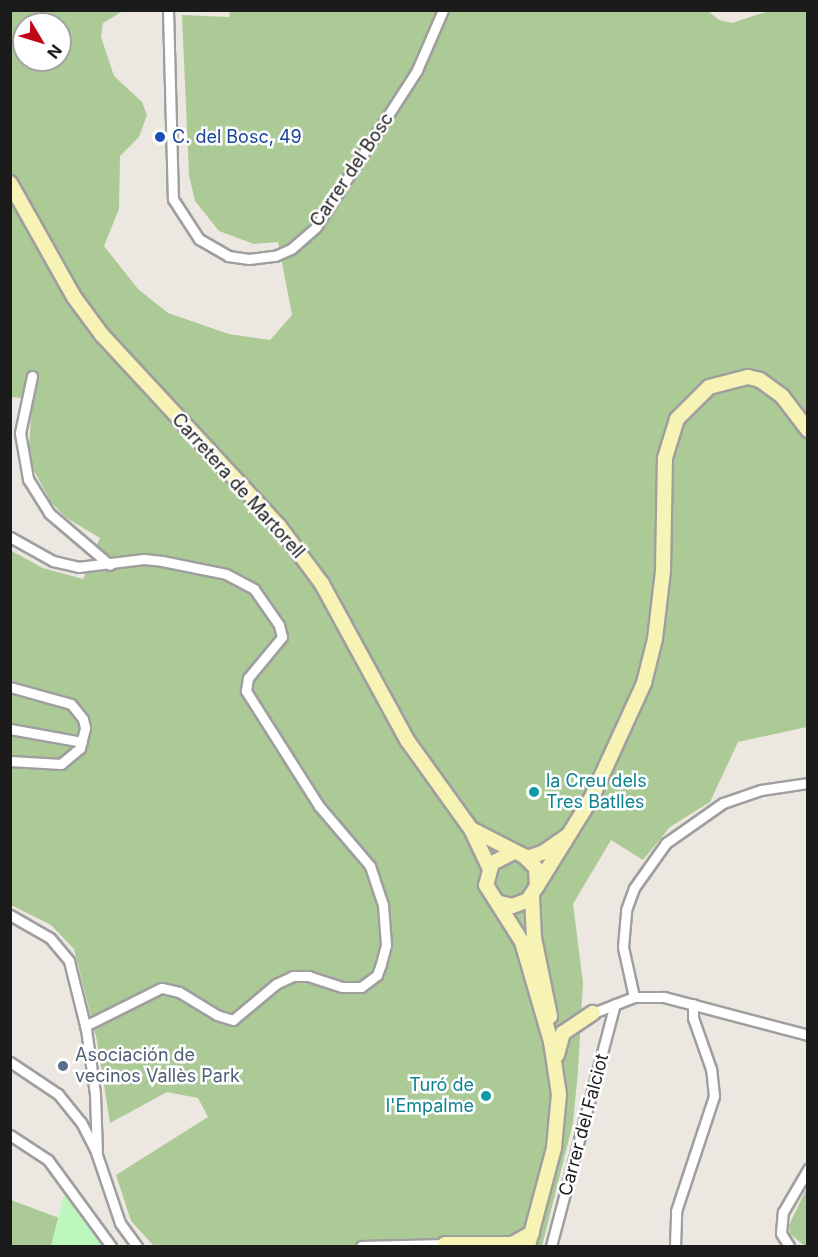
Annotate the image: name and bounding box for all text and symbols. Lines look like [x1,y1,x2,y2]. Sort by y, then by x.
north arrow [12,12,72,72]
text: N [43,41,66,63]
street label: Carrer del Bosc [306,109,398,231]
place label: C. del Bosc, 49 [172,126,302,148]
marker: C. del Bosc, 49 [153,130,167,144]
street label: Carretera de Martorell [167,409,309,563]
place label: la Creu dels Tres Batlles [546,771,647,814]
marker: la Creu dels Tres Batlles [527,785,541,799]
place label: Asociación de vecinos Vallès Park [75,1045,240,1088]
street label: Carrer del Falciot [555,1052,613,1198]
marker: Asociación de vecinos Vallès Park [56,1059,70,1073]
place label: Turó de l'Empalme [386,1075,474,1118]
marker: Turó de l'Empalme [479,1089,493,1103]

